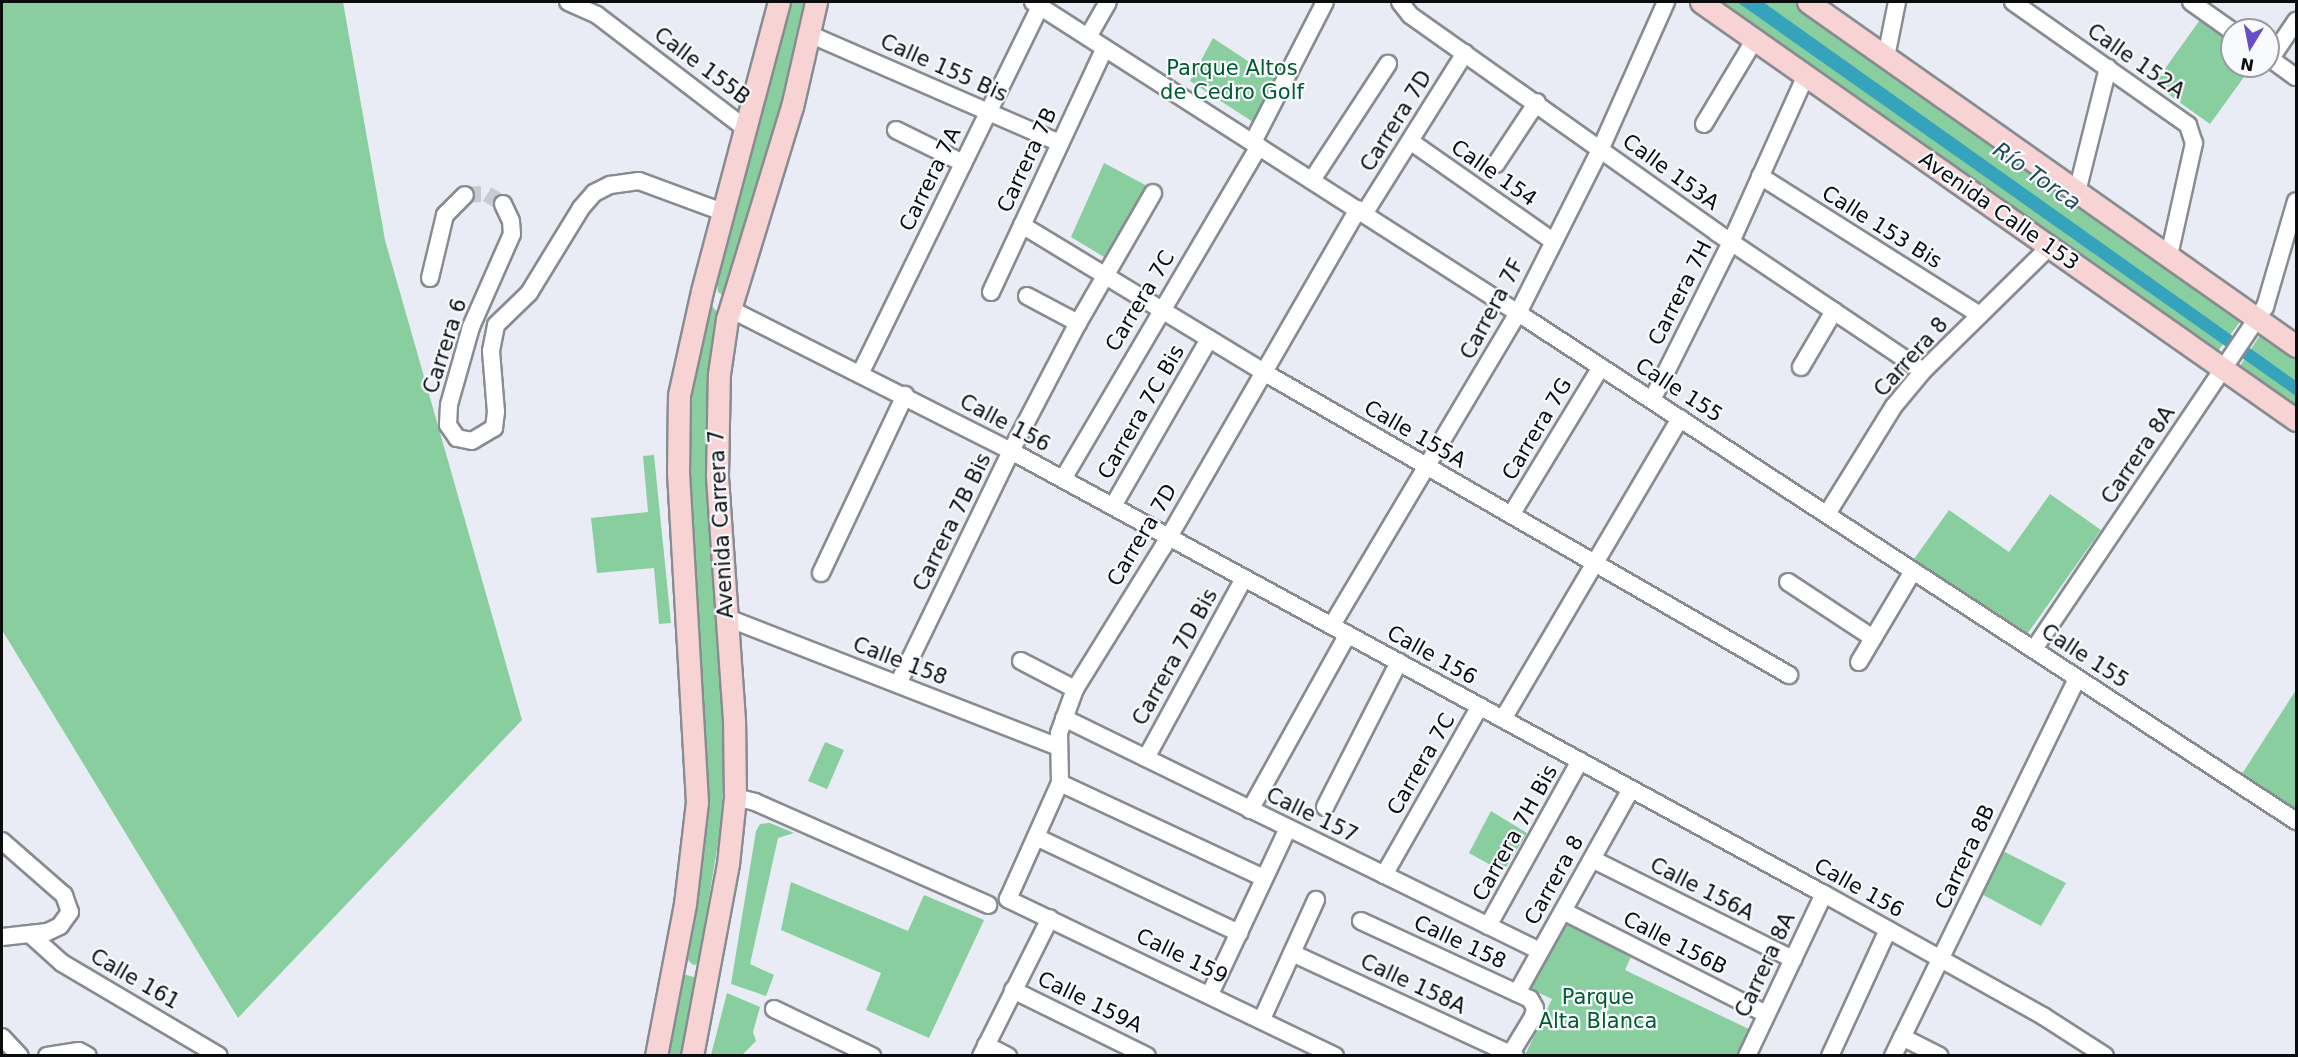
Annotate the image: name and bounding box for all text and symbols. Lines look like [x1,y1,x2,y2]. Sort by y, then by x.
street label: Calle 152A [2082,18,2190,104]
north arrow [2220,18,2280,78]
street label: Calle 155B [649,22,755,110]
street label: Calle 155 Bis [876,29,1012,107]
text: N [2239,54,2255,75]
park label: Parque Altos de Cedro Golf [1160,55,1304,105]
street label: Carrera 7D [1355,66,1437,176]
street label: Carrera 7B [992,104,1062,216]
street label: Carrera 7A [894,123,966,235]
street label: Calle 153A [1618,129,1724,215]
street label: Calle 154 [1446,134,1542,212]
water label: Río Torca [1988,136,2086,216]
street label: Avenida Calle 153 [1914,146,2084,276]
street label: Calle 153 Bis [1817,180,1947,274]
street label: Carrera 7H [1643,236,1717,350]
street label: Carrera 7C [1100,246,1180,356]
street label: Carrera 7F [1455,254,1529,364]
street label: Carrera 6 [418,295,472,397]
street label: Carrera 8 [1869,312,1953,402]
street label: Carrera 7C Bis [1092,340,1190,484]
street label: Calle 155 [1631,353,1727,427]
street label: Carrera 7G [1497,373,1577,485]
street label: Calle 156 [955,389,1055,457]
street label: Calle 155A [1360,395,1470,473]
street label: Carrera 8A [2096,401,2180,509]
street label: Avenida Carrera 7 [703,429,739,619]
street label: Carrera 7B Bis [908,449,996,595]
street label: Carrera 7D [1102,479,1182,591]
street label: Carrera 7D Bis [1127,584,1223,730]
street label: Calle 155 [2037,619,2133,693]
street label: Calle 156 [1383,620,1481,690]
street label: Calle 158 [849,632,951,690]
street label: Carrera 7C [1382,709,1460,819]
street label: Carrera 7H Bis [1467,760,1563,906]
street label: Calle 157 [1262,782,1362,848]
street label: Carrera 8B [1930,801,2000,913]
street label: Carrera 8 [1519,831,1589,929]
street label: Calle 156A [1646,852,1758,926]
street label: Calle 156 [1810,853,1908,923]
street label: Calle 156B [1619,906,1731,980]
street label: Carrera 8A [1730,909,1800,1021]
street label: Calle 158 [1410,910,1510,974]
street label: Calle 159 [1132,923,1232,989]
street label: Calle 161 [86,943,184,1015]
street label: Calle 158A [1356,949,1470,1019]
street label: Calle 159A [1034,966,1146,1038]
park label: Parque Alta Blanca [1539,984,1657,1034]

